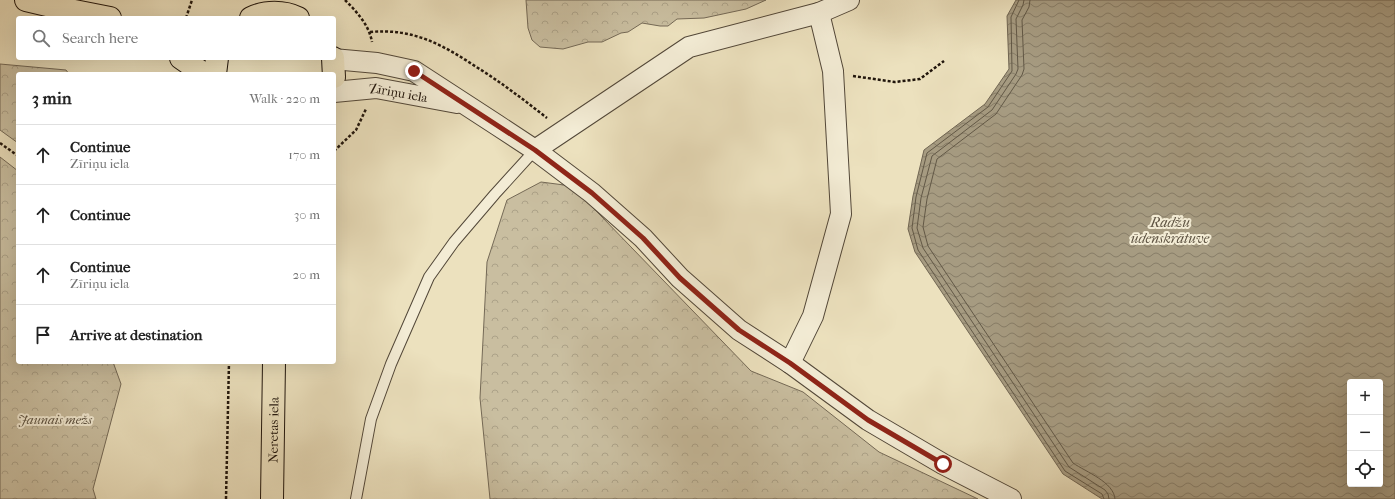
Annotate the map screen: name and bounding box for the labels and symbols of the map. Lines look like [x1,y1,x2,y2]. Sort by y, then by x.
route end [405,62,423,80]
street label: Zīriņu iela [368,81,430,106]
water label: Radžu ūdenskrātuve [1131,214,1210,247]
street label: Neretas iela [266,396,282,463]
park label: Jaunais mežs [18,412,93,427]
route start [934,455,952,473]

